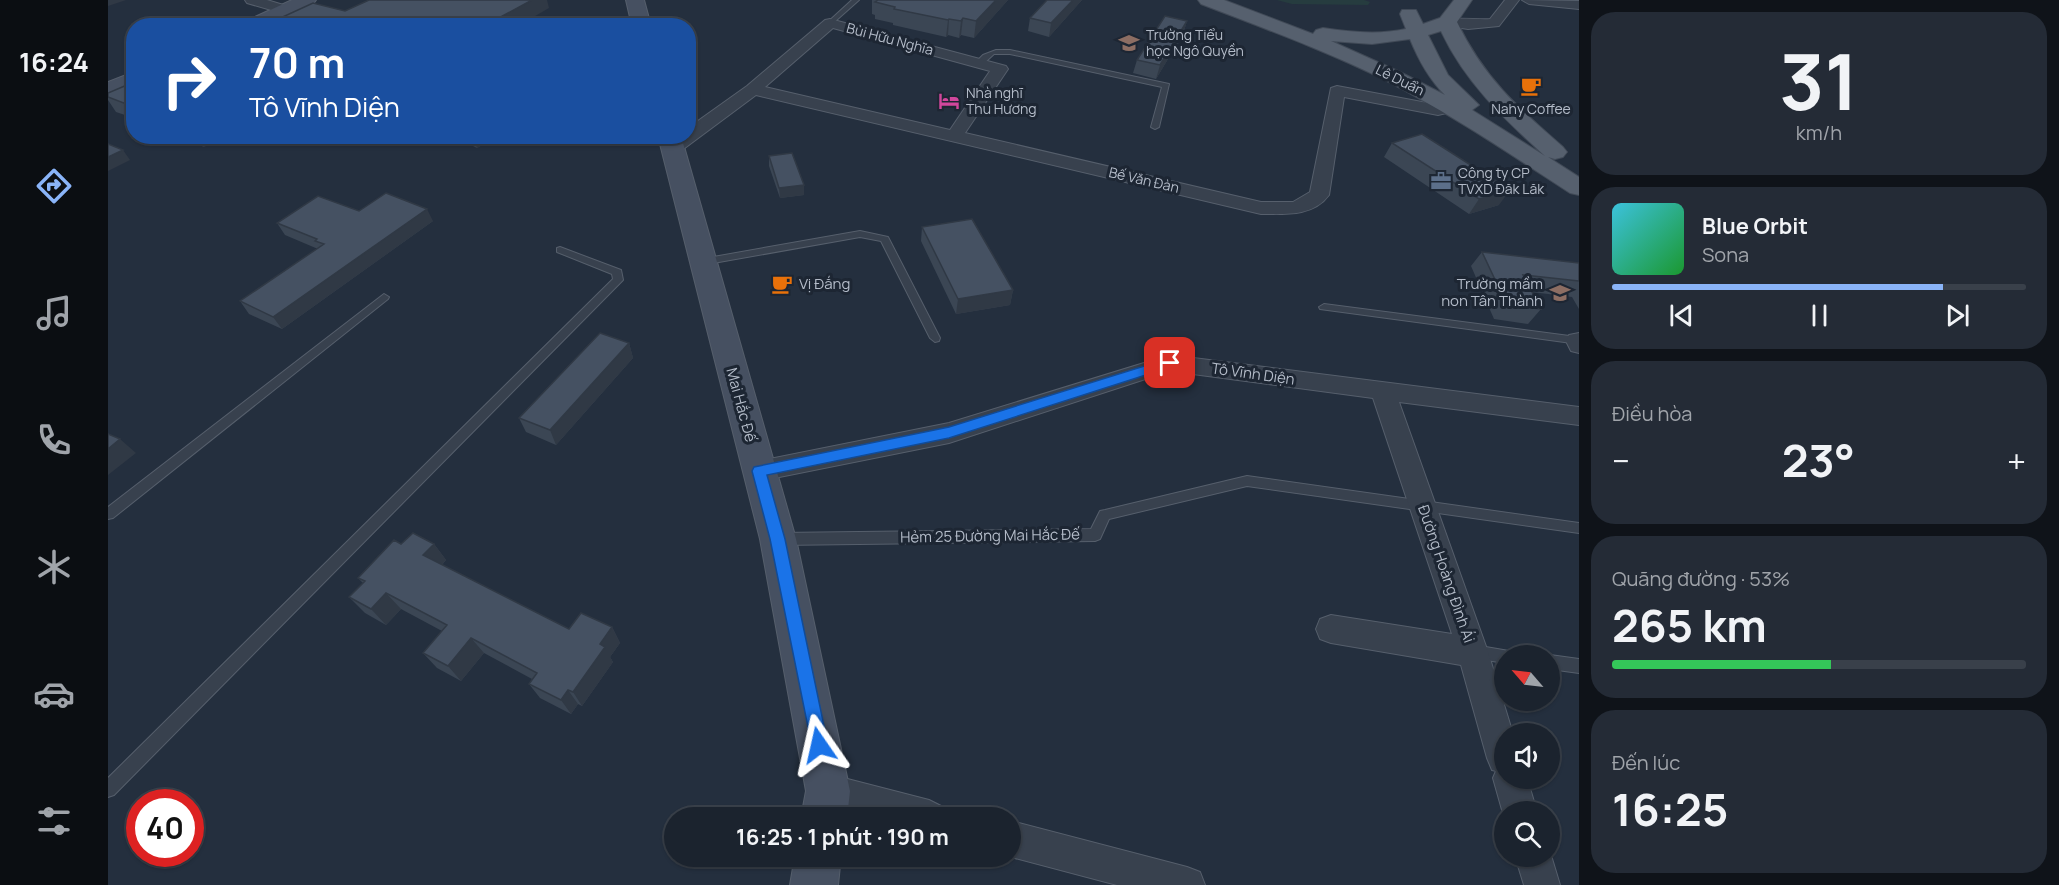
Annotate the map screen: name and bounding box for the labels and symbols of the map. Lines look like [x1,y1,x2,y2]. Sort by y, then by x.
street label: Bùi Hữu Nghĩa [845,18,936,59]
place label: Trường Tiểu học Ngô Quyền [1146,25,1244,60]
school or university icon: Trường Tiểu học Ngô Quyền [1117,31,1141,55]
street label: Lê Duẩn [1373,60,1428,99]
cafe icon: Nahy Coffee [1519,74,1543,98]
place label: Nhà nghĩ Thu Hương [966,83,1037,118]
hotel icon: Nhà nghĩ Thu Hương [937,89,961,113]
place label: Nahy Coffee [1491,99,1571,118]
street label: Bế Văn Đàn [1107,162,1181,197]
place label: Công ty CP TVXD Đăk Lăk [1458,163,1545,198]
office icon: Công ty CP TVXD Đăk Lăk [1429,169,1453,193]
cafe icon: Vị Đắng [770,272,794,296]
place label: Vị Đắng [799,273,850,294]
place label: Trường mầm non Tân Thành [1441,273,1543,311]
school or university icon: Trường mầm non Tân Thành [1548,281,1572,305]
pin [1144,337,1195,388]
street label: Tô Vĩnh Diện [1210,357,1296,390]
street label: Mai Hắc Đế [721,365,762,445]
street label: Đường Hoàng Đình Ái [1413,502,1480,646]
street label: Hẻm 25 Đường Mai Hắc Đế [900,523,1080,548]
north arrow [1494,645,1560,711]
position arrow [787,713,851,777]
speed limit sign: 40 [126,789,204,867]

